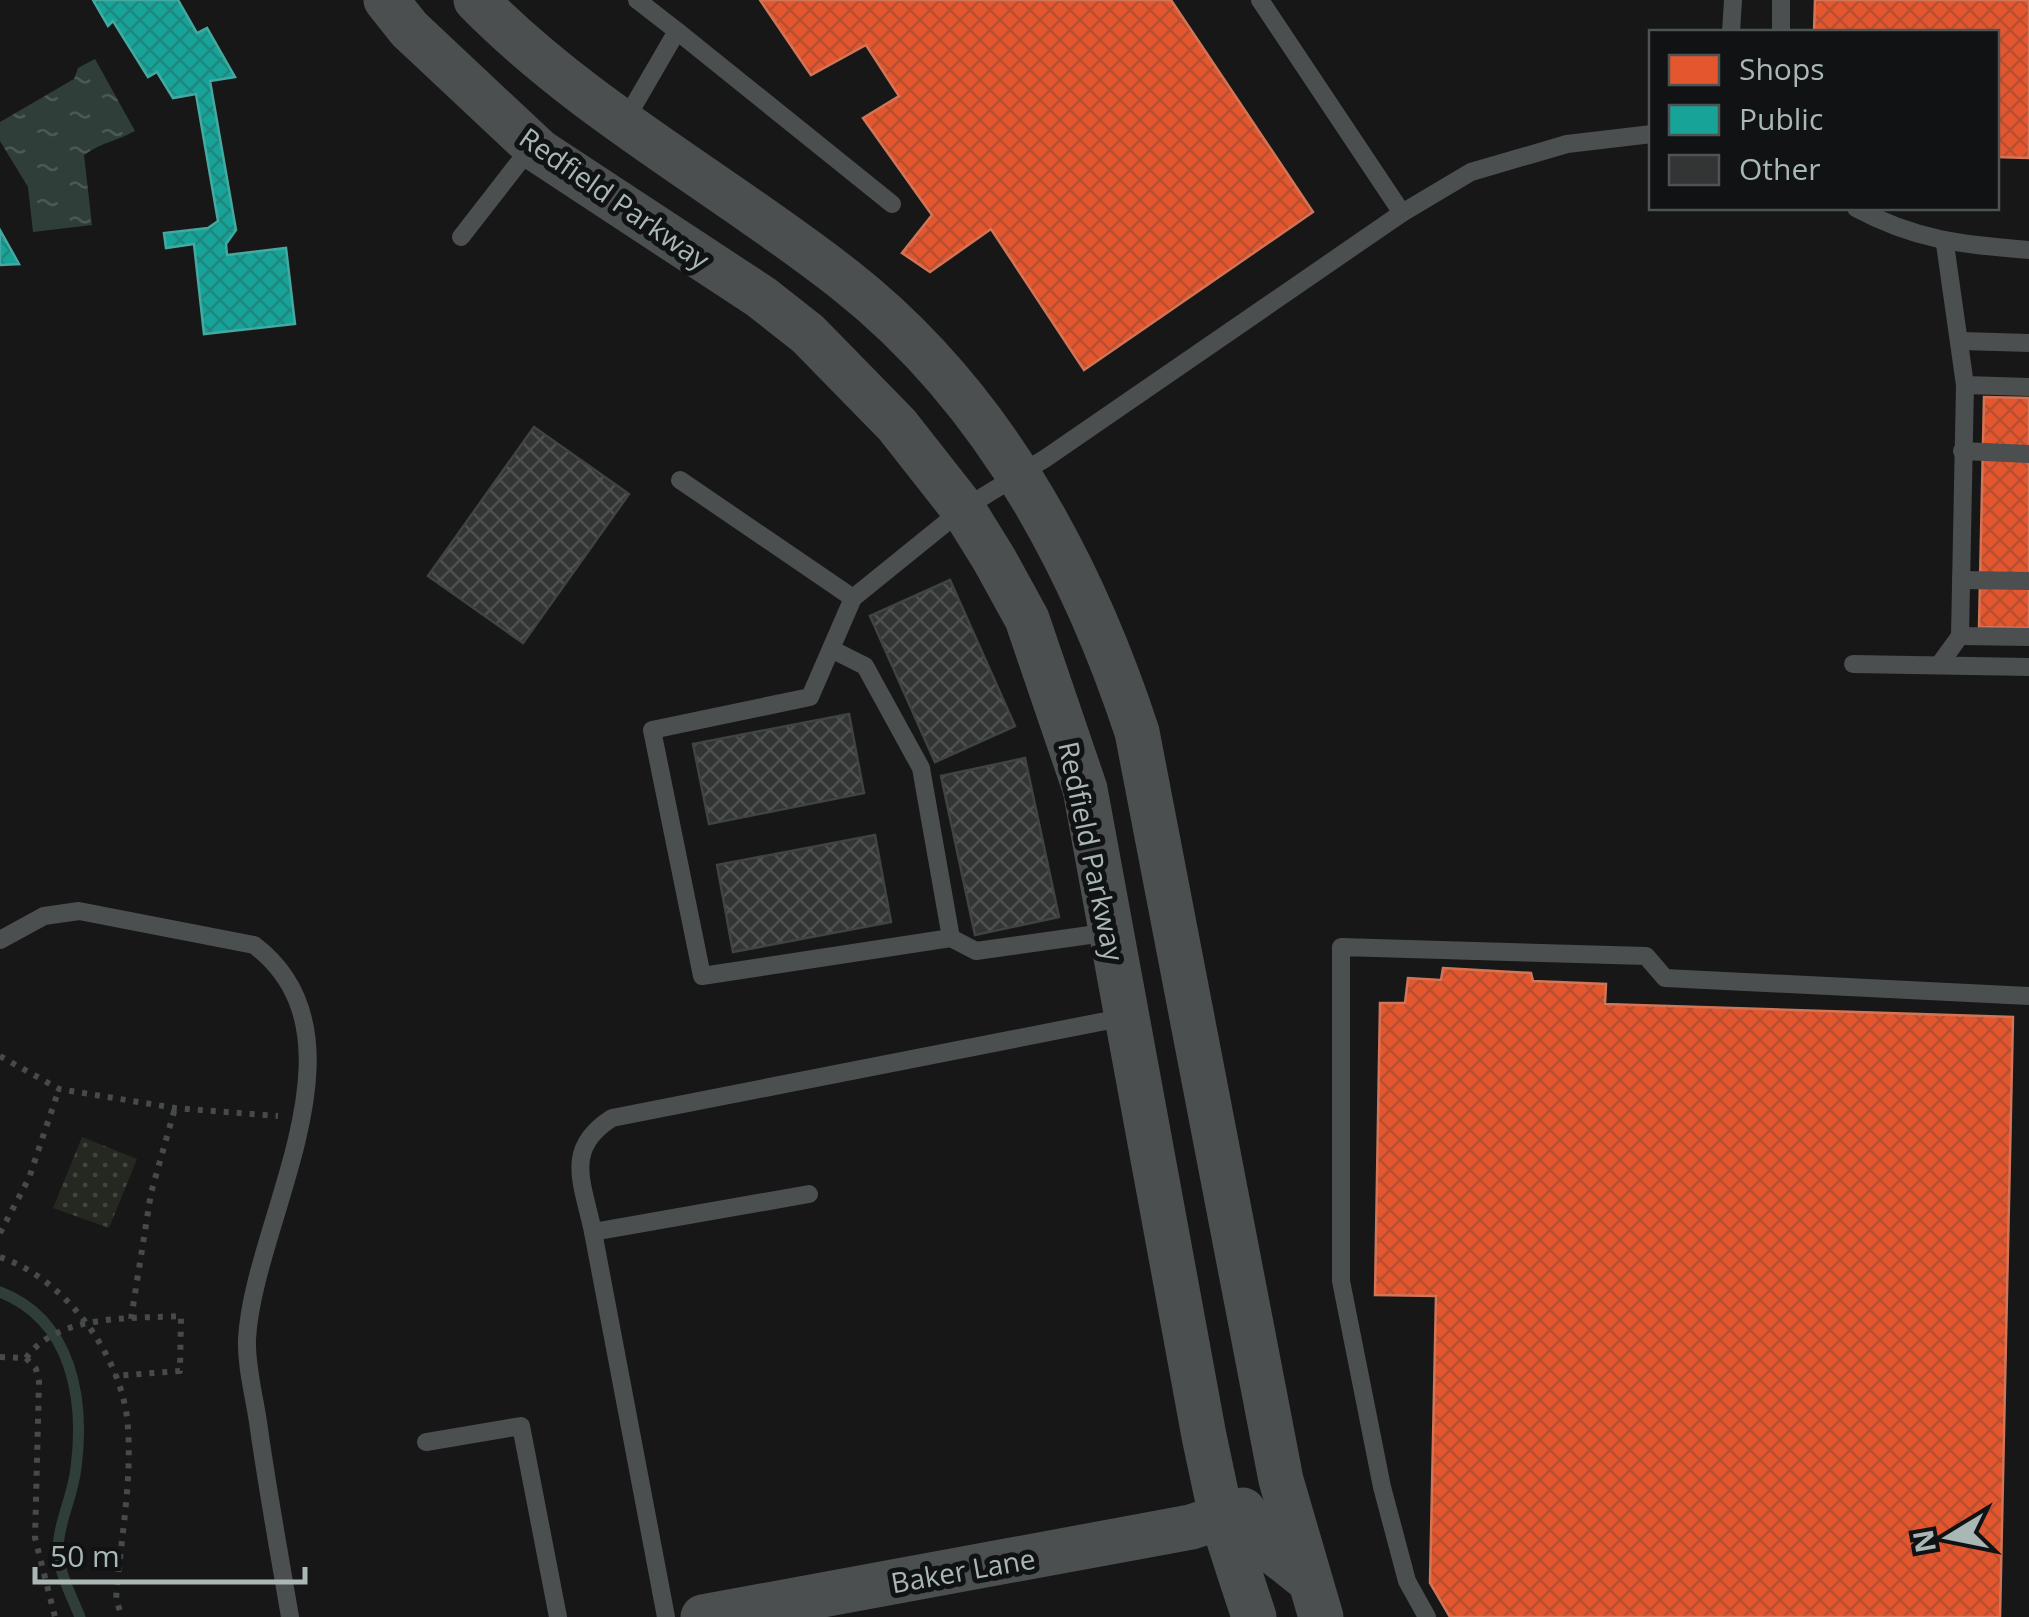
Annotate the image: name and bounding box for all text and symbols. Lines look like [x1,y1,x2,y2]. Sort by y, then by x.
legend [1649,30,1999,210]
text: Shops [1739,48,1825,89]
text: Public [1739,98,1823,139]
street label: Redfield Parkway [512,118,718,278]
text: Other [1739,148,1821,189]
street label: Redfield Parkway [1050,738,1134,965]
north arrow [1899,1487,1999,1587]
scale bar [35,1522,305,1584]
text: N [1903,1527,1944,1556]
text: 50 m [50,1535,120,1576]
street label: Baker Lane [888,1539,1038,1601]

